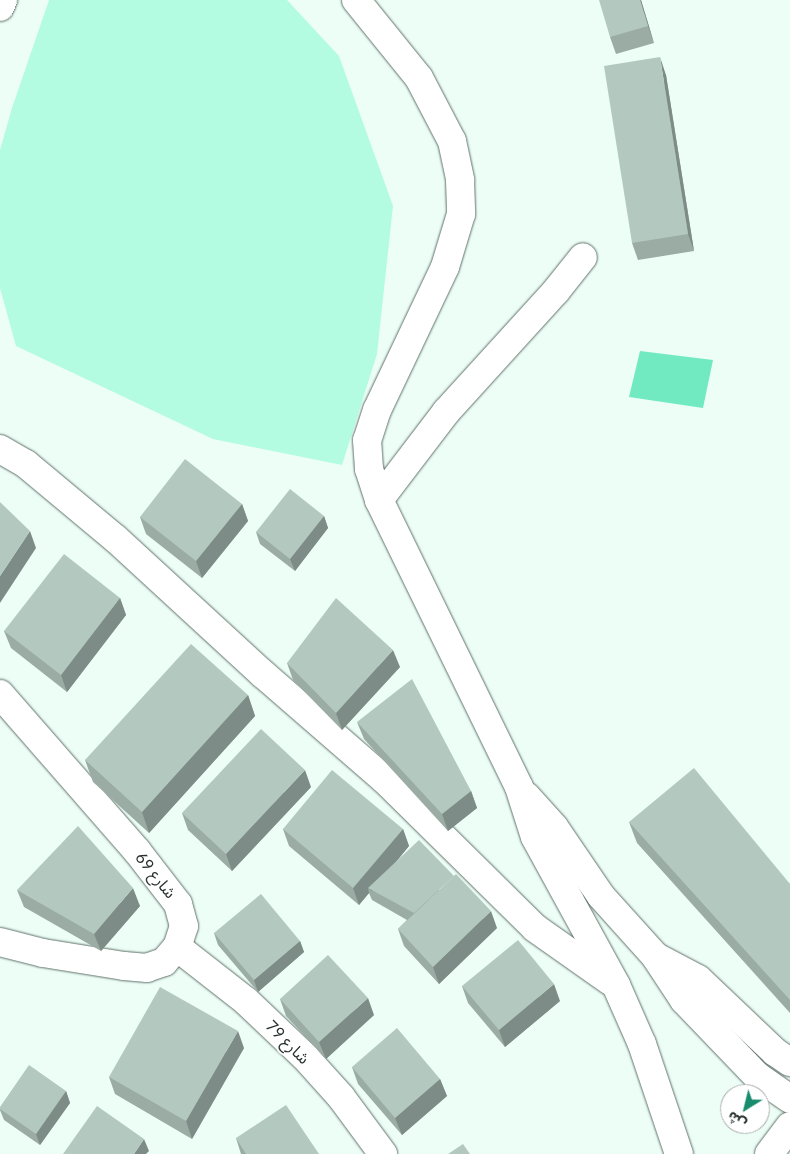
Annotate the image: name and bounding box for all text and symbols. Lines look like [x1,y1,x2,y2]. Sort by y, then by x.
street label: شارع 69 [132,848,180,902]
street label: شارع 79 [262,1016,314,1068]
north arrow [720,1084,770,1134]
text: ش [724,1108,749,1133]

